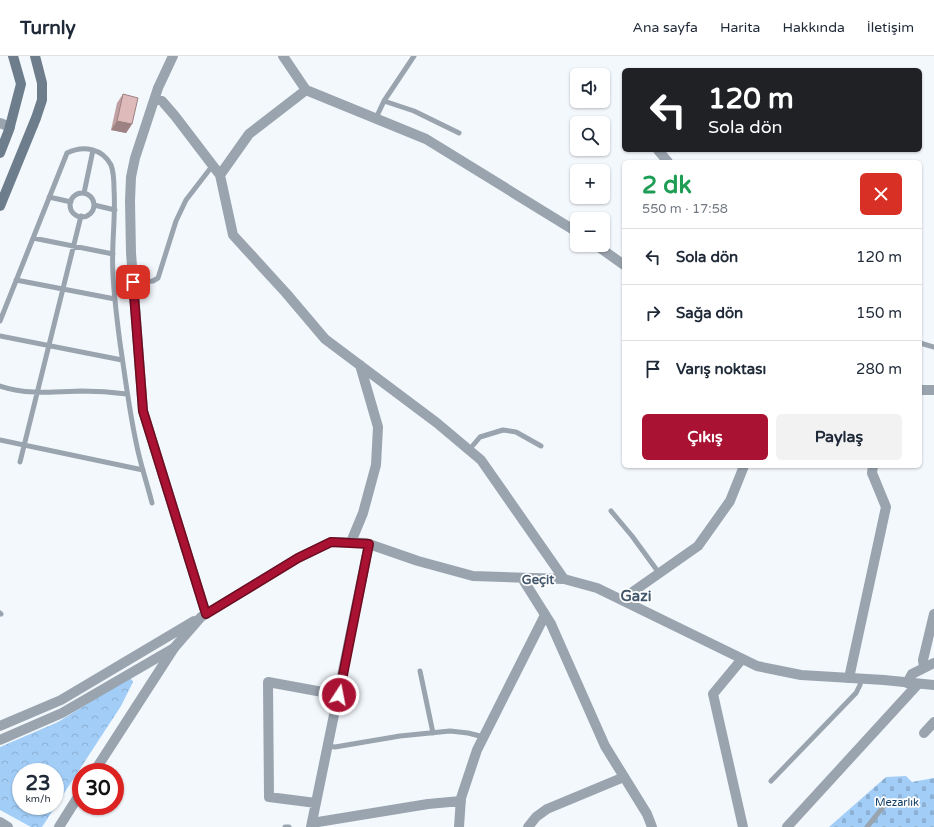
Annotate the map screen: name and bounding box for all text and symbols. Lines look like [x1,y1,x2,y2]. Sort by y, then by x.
text: Turnly [20,17,76,39]
text: Ana sayfa [633,19,698,36]
text: Harita [720,19,760,36]
text: Hakkında [782,19,845,36]
text: İletişim [867,19,914,36]
map controls [570,68,610,252]
button: sound [570,68,610,108]
text: 120 m [708,82,794,116]
icon: left [642,84,694,136]
button: search [570,116,610,156]
text: Sola dön [708,116,783,138]
button: + [570,164,610,204]
text: 2 dk [642,171,692,200]
button: close [860,173,902,215]
text: 550 m · 17:58 [642,201,728,217]
button: − [570,212,610,252]
icon: left [642,246,664,268]
text: Sola dön [676,248,738,266]
text: 120 m [856,248,902,266]
pin [116,265,150,299]
icon: arrive [122,271,144,293]
icon: right [642,302,664,324]
text: Sağa dön [676,304,743,322]
text: 150 m [856,304,902,322]
icon: arrive [642,358,664,380]
text: Varış noktası [676,360,766,378]
text: 280 m [856,360,902,378]
button: Çıkış [642,414,768,460]
button: Paylaş [776,414,902,460]
district label: Geçit [522,572,554,588]
district label: Gazi [621,587,652,605]
position arrow [318,674,360,716]
speed limit sign: 30 [72,763,124,815]
text: 23 [25,772,51,796]
text: km/h [25,793,51,805]
park label: Mezarlık [875,796,919,809]

